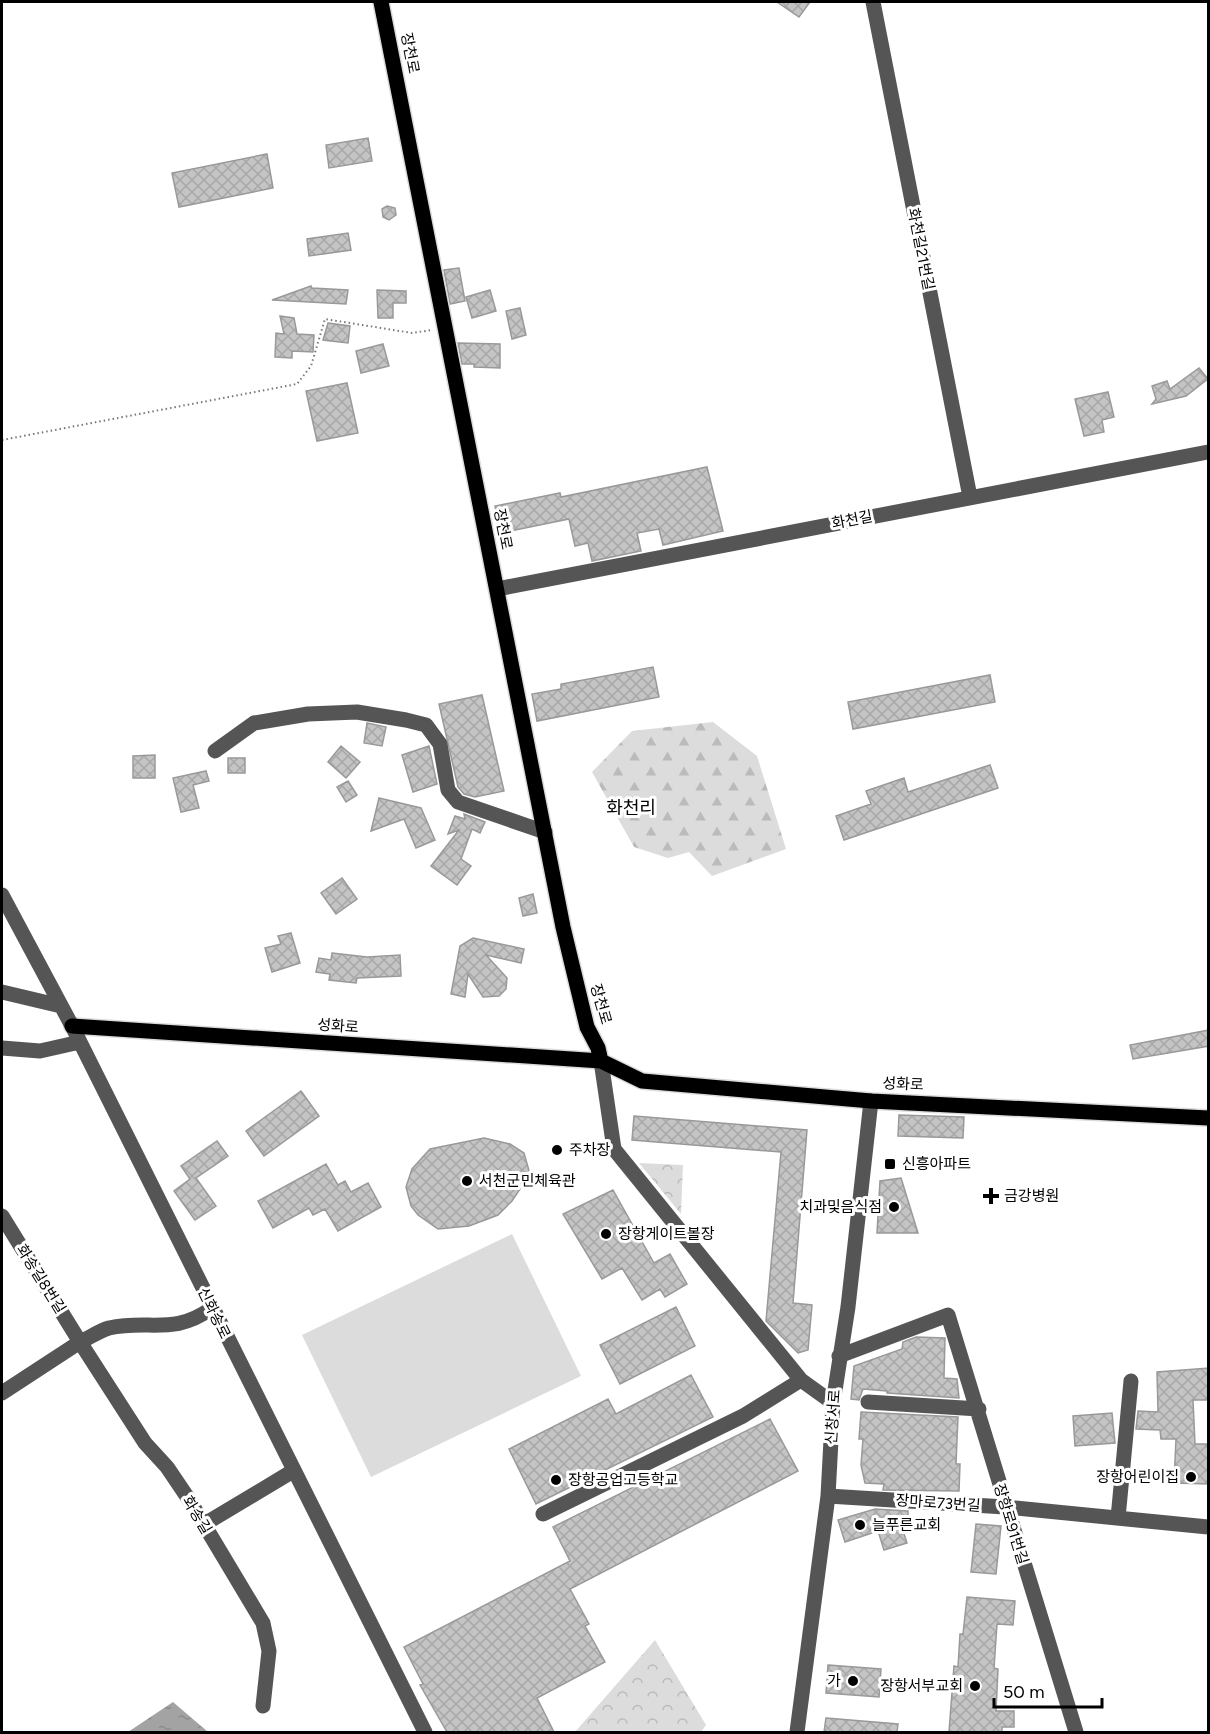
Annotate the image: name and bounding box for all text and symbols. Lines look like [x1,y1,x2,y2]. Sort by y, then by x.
street label: 장천로 [397,31,423,75]
street label: 화천길21번길 [904,206,938,292]
street label: 장천로 [490,507,516,551]
street label: 화천길 [830,507,874,533]
district label: 화천리 [606,797,656,819]
street label: 장천로 [587,982,615,1026]
street label: 성화로 [317,1016,359,1036]
street label: 성화로 [882,1074,924,1094]
place label: 주차장 [569,1141,611,1159]
marker: 주차장 [550,1143,564,1157]
place label: 신흥아파트 [902,1155,971,1173]
marker: 신흥아파트 [883,1157,897,1171]
place label: 서천군민체육관 [479,1172,576,1190]
marker: 서천군민체육관 [460,1174,474,1188]
marker: 금강병원 [982,1187,1000,1205]
place label: 금강병원 [1004,1187,1059,1205]
place label: 치과및음식점 [799,1198,882,1216]
marker: 치과및음식점 [887,1200,901,1214]
place label: 장항게이트볼장 [618,1225,715,1243]
marker: 장항게이트볼장 [599,1227,613,1241]
street label: 화송길8번길 [13,1241,69,1317]
street label: 신화송로 [194,1284,234,1342]
street label: 신창서로 [822,1389,844,1445]
place label: 장항어린이집 [1096,1468,1179,1486]
marker: 장항어린이집 [1184,1470,1198,1484]
place label: 장항공업고등학교 [568,1471,678,1489]
marker: 장항공업고등학교 [549,1473,563,1487]
street label: 장항로91번길 [990,1481,1032,1567]
street label: 장마로73번길 [895,1491,981,1515]
street label: 화송길 [179,1493,215,1537]
place label: 늘푸른교회 [872,1516,941,1534]
marker: 늘푸른교회 [853,1518,867,1532]
scale bar [994,1671,1102,1709]
place label: 가 [827,1672,841,1690]
marker: 가 [846,1674,860,1688]
place label: 장항서부교회 [880,1677,963,1695]
marker: 장항서부교회 [968,1679,982,1693]
text: 50 m [1003,1681,1045,1703]

